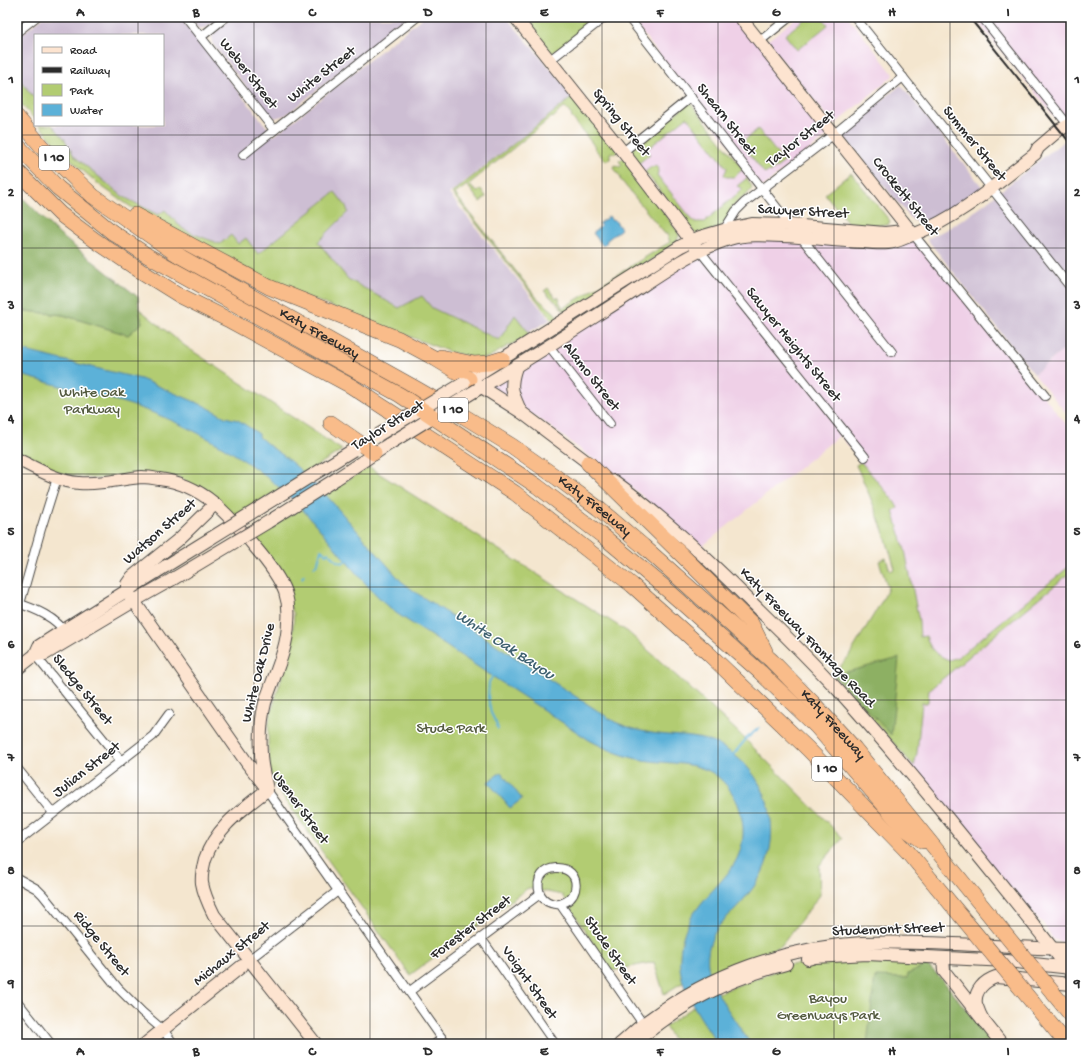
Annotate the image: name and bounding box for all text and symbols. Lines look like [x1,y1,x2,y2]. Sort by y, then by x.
text: A [75,6,85,21]
text: B [192,6,201,21]
text: C [307,6,317,21]
text: D [423,6,433,21]
text: E [540,6,549,21]
text: F [656,6,665,21]
text: G [772,6,781,21]
text: H [888,6,896,21]
text: I [1006,6,1010,21]
legend [34,34,164,126]
street label: Weber Street [215,35,282,115]
street label: White Street [284,42,361,107]
text: Road [70,45,97,59]
text: Railway [70,65,110,79]
text: 1 [7,73,14,88]
text: 1 [1073,73,1080,88]
street label: Shearn Street [692,80,761,161]
text: Park [69,85,95,99]
street label: Spring Street [588,85,655,162]
street label: Summer Street [938,103,1011,187]
text: Water [70,105,104,119]
street label: Taylor Street [763,106,840,172]
road number: I 10 [39,146,69,170]
street label: Crockett Street [868,154,944,242]
text: 2 [8,186,15,201]
text: 2 [1074,186,1081,201]
street label: Sawyer Street [757,201,851,223]
street label: Sawyer Heights Street [741,284,846,407]
text: 3 [7,299,15,314]
text: 3 [1073,299,1081,314]
street label: Katy Freeway [276,305,363,364]
street label: Alamo Street [559,339,625,417]
park label: White Oak Parkway [59,384,126,419]
street label: Taylor Street [348,396,429,456]
road number: I 10 [438,398,468,422]
text: 4 [7,412,15,427]
text: 4 [1073,412,1081,427]
street label: Katy Freeway [553,472,635,542]
street label: Watson Street [120,494,202,569]
text: 5 [8,525,15,540]
text: 5 [1074,525,1081,540]
street label: Katy Freeway Frontage Road [735,564,880,713]
water label: White Oak Bayou [451,607,558,686]
street label: White Oak Drive [238,621,280,725]
text: 6 [8,638,15,653]
text: 6 [1074,638,1081,653]
street label: Sledge Street [48,651,117,731]
street label: Katy Freeway [796,686,870,765]
park label: Stude Park [417,720,487,738]
street label: Julian Street [50,737,126,802]
text: 7 [7,751,16,766]
text: 7 [1073,751,1082,766]
road number: I 10 [812,757,842,781]
street label: Usener Street [268,768,334,849]
text: 8 [7,864,15,879]
text: 8 [1073,864,1081,879]
street label: Forester Street [426,891,517,965]
street label: Ridge Street [69,907,134,982]
street label: Stude Street [580,913,641,991]
street label: Michaux Street [190,916,275,990]
street label: Studemont Street [832,919,946,941]
street label: Voight Street [496,942,562,1025]
text: 9 [7,977,15,992]
text: 9 [1073,977,1081,992]
park label: Bayou Greenways Park [777,990,881,1025]
text: A [75,1045,85,1060]
text: B [192,1045,201,1060]
text: C [307,1045,317,1060]
text: D [423,1045,433,1060]
text: E [540,1045,549,1060]
text: F [656,1045,665,1060]
text: G [772,1045,781,1060]
text: H [888,1045,896,1060]
text: I [1006,1045,1010,1060]

